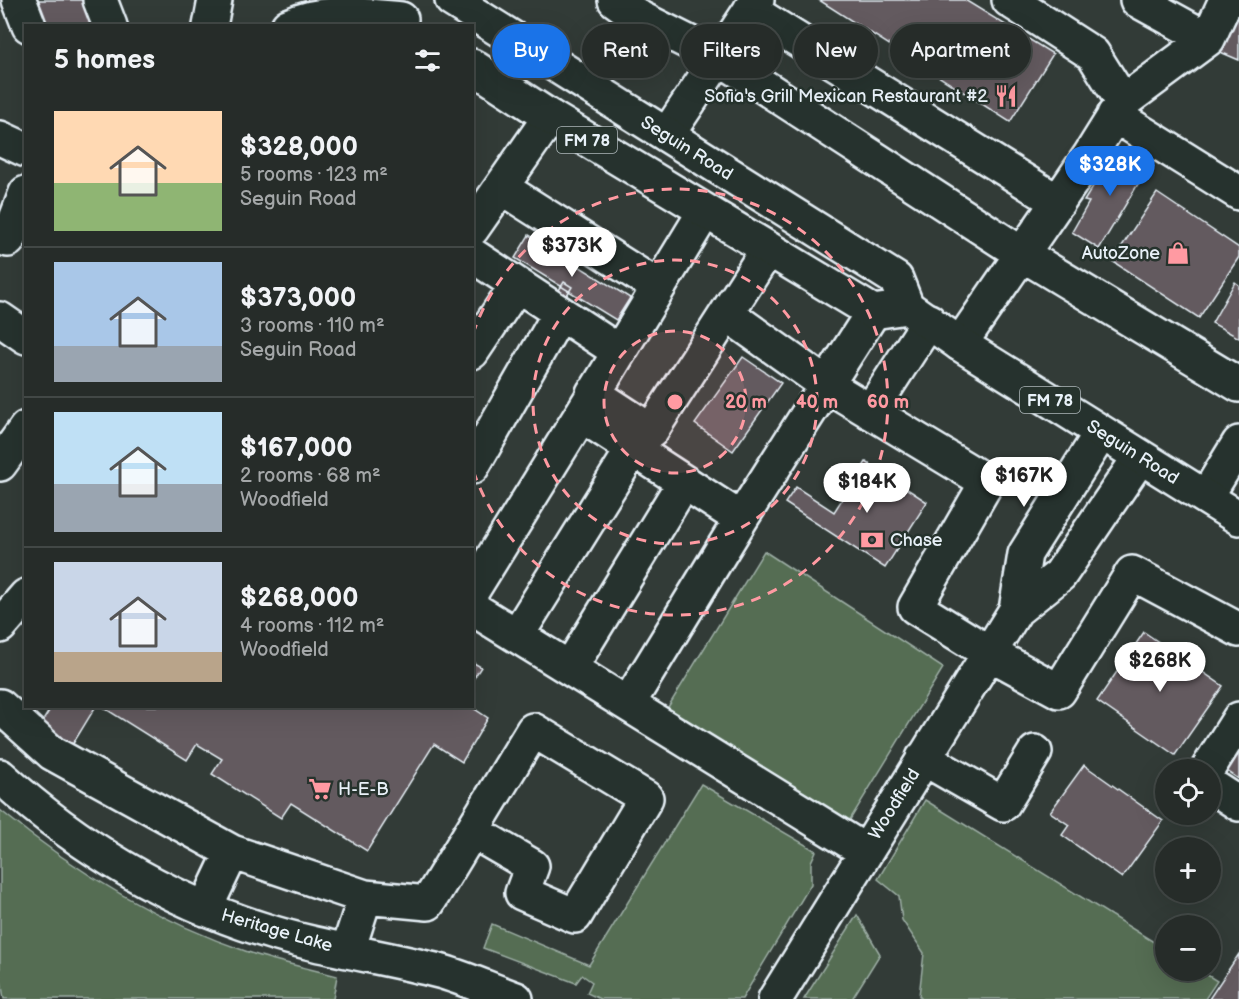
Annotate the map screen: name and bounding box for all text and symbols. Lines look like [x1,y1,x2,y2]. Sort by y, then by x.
chip: Buy [492,24,570,78]
chip: Rent [582,24,669,78]
chip: Filters [681,24,782,78]
chip: New [794,24,878,78]
chip: Apartment [890,24,1031,78]
icon: filters [411,44,444,77]
text: 5 homes [54,45,155,76]
restaurant icon: Sofia's Grill Mexican Restaurant #2 [993,83,1019,109]
place label: Sofia's Grill Mexican Restaurant #2 [704,86,988,107]
street label: Seguin Road [637,112,737,185]
road number: FM 78 [557,127,617,153]
text: $328,000 [240,132,358,163]
icon: home [102,135,174,207]
pin: $328K [1068,146,1152,197]
text: $328K [1079,153,1141,177]
text: 5 rooms · 123 m² [240,163,388,187]
text: Seguin Road [240,187,356,211]
pin: $373K [530,227,614,278]
text: $373K [541,234,603,258]
shop icon: AutoZone [1165,240,1191,266]
place label: AutoZone [1082,243,1160,264]
text: $373,000 [240,283,356,314]
icon: home [102,286,174,358]
text: 3 rooms · 110 m² [240,314,385,338]
text: Seguin Road [240,338,356,362]
road number: FM 78 [1020,387,1080,413]
centre of rings [665,392,685,412]
text: 20 m [725,392,767,413]
text: 40 m [796,392,838,413]
text: 60 m [867,392,909,413]
street label: Seguin Road [1083,416,1183,489]
text: $167,000 [240,433,353,464]
icon: home [102,436,174,508]
pin: $167K [982,457,1066,508]
pin: $184K [825,463,909,514]
text: 2 rooms · 68 m² [240,464,381,488]
text: $167K [995,464,1053,488]
text: $184K [838,470,897,494]
text: Woodfield [240,488,329,512]
bank icon: Chase [859,527,885,553]
place label: Chase [890,530,943,551]
text: $268,000 [240,583,358,614]
icon: home [102,586,174,658]
text: 4 rooms · 112 m² [240,614,384,638]
text: Woodfield [240,638,329,662]
pin: $268K [1118,642,1202,693]
text: $268K [1129,649,1191,673]
map controls [1155,759,1221,981]
button: locate [1155,759,1221,825]
street label: Woodfield [864,765,924,844]
supermarket icon: H-E-B [307,776,333,802]
place label: H-E-B [338,779,389,800]
button: + [1155,837,1221,903]
street label: Heritage Lake [219,905,335,956]
button: − [1155,915,1221,981]

